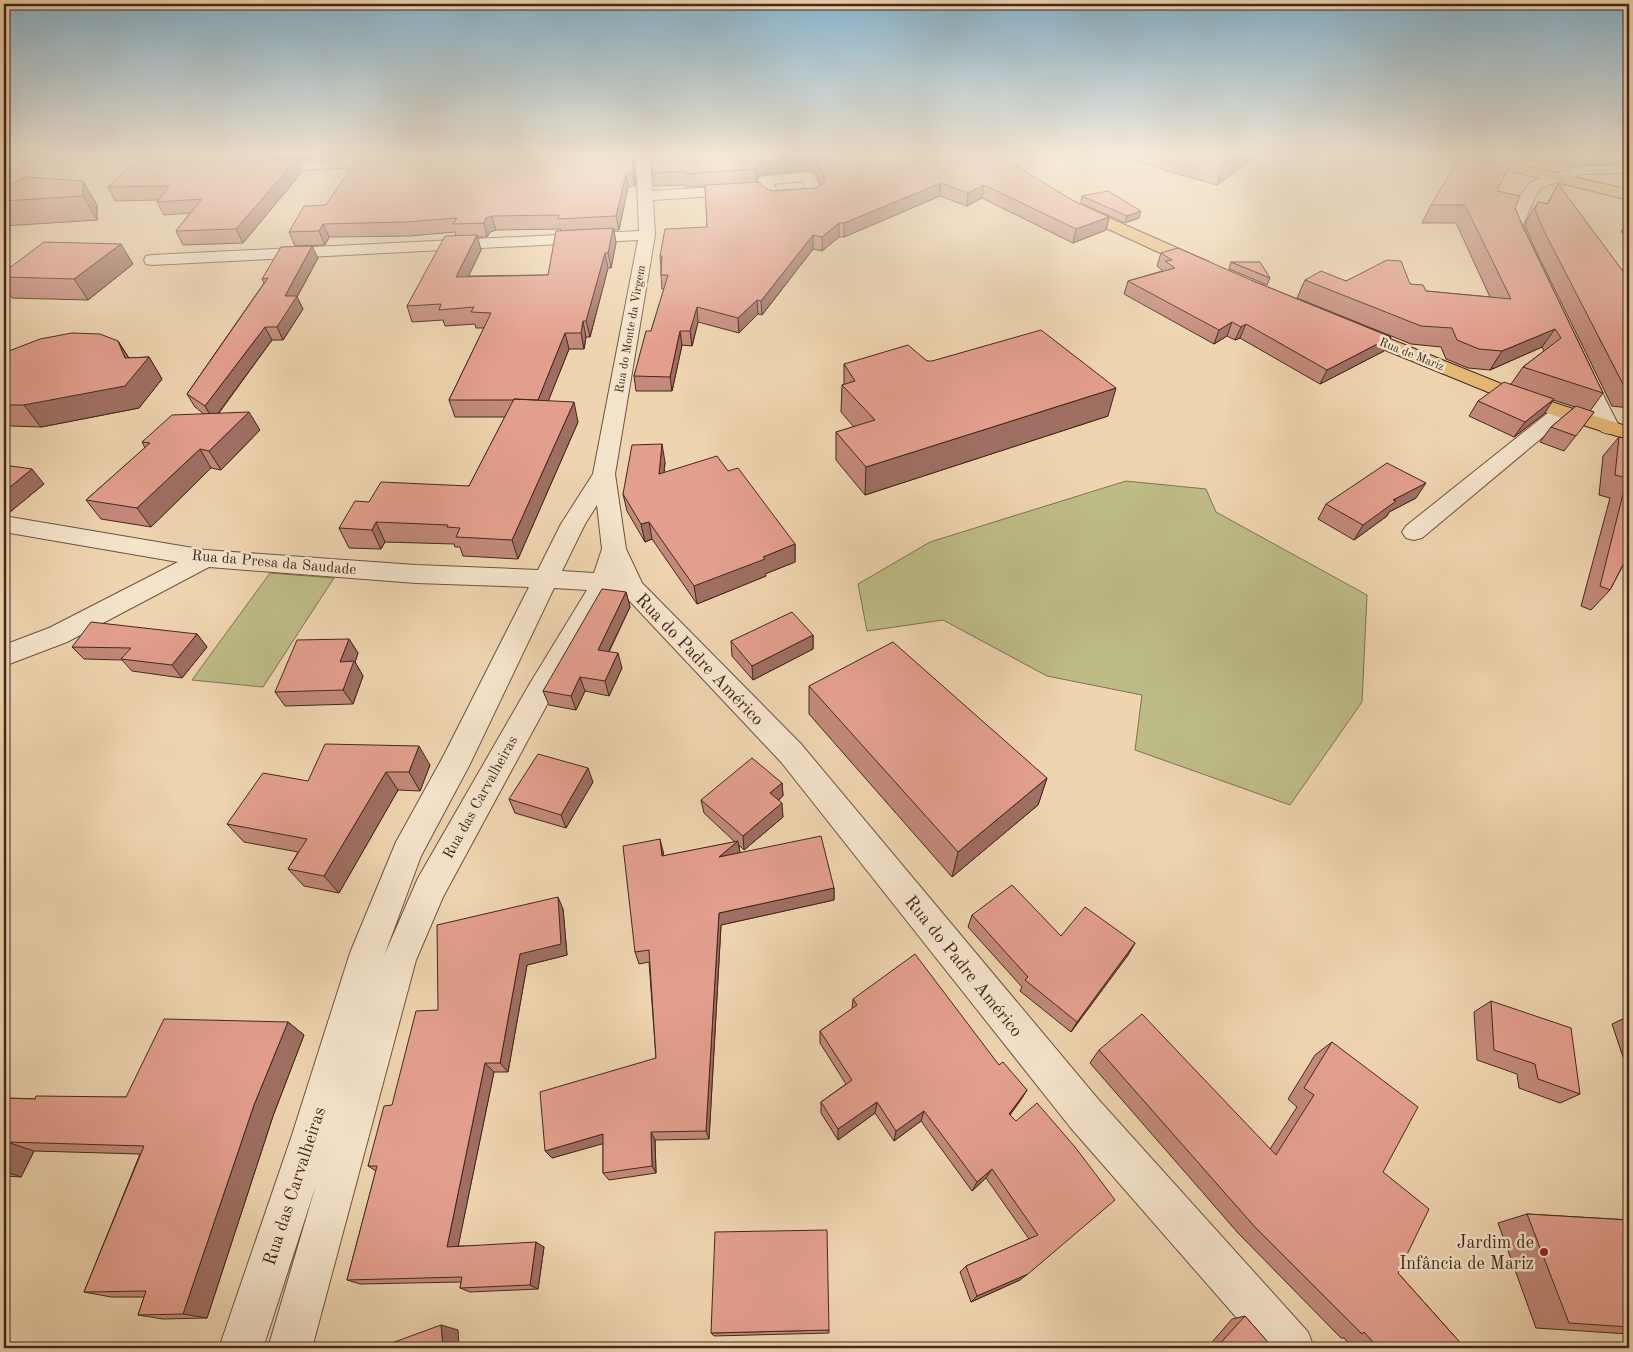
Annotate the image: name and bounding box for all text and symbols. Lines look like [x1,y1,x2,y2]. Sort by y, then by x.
street label: Rua do Monte da Virgem [614,264,648,394]
street label: Rua de Mariz [1377,336,1446,373]
street label: Rua da Presa da Saudade [191,549,357,578]
street label: Rua do Padre Américo [632,590,767,729]
street label: Rua das Carvalheiras [441,734,521,862]
street label: Rua do Padre Américo [901,893,1026,1041]
street label: Rua das Carvalheiras [261,1105,329,1268]
place label: Jardim de Infância de Mariz [1399,1234,1534,1273]
marker: Jardim de Infância de Mariz [1538,1246,1550,1258]

